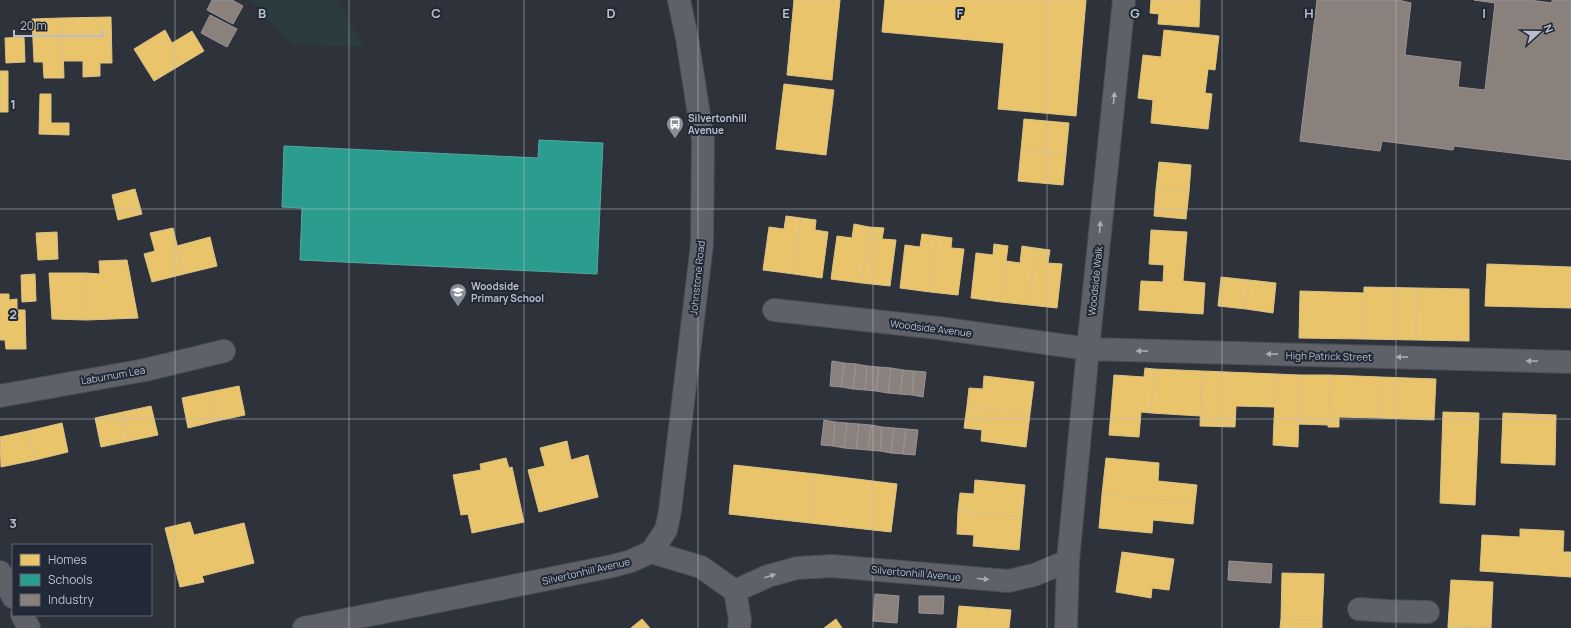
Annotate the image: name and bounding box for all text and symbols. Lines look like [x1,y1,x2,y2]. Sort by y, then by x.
text: B [258,4,266,22]
text: C [431,4,441,22]
text: D [606,4,616,22]
text: E [782,4,790,22]
text: F [957,4,964,22]
text: G [1130,4,1140,22]
text: H [1304,4,1314,22]
text: I [1482,4,1486,22]
scale bar [14,12,103,38]
north arrow [1519,12,1559,52]
text: 20 m [20,17,47,34]
text: N [1540,22,1557,35]
one-way arrow [1110,92,1117,104]
text: 1 [10,95,16,113]
place label: Silvertonhill Avenue [688,111,747,137]
bus stop icon: Silvertonhill Avenue [665,114,685,139]
one-way arrow [1097,221,1104,233]
street label: Johnstone Road [686,240,708,316]
street label: Woodside Walk [1084,245,1106,316]
place label: Woodside Primary School [471,279,544,305]
school or university icon: Woodside Primary School [448,282,468,307]
text: 2 [9,305,17,323]
street label: Woodside Avenue [889,316,973,340]
one-way arrow [1135,348,1148,354]
street label: High Patrick Street [1286,348,1372,364]
one-way arrow [1265,351,1278,357]
one-way arrow [1396,354,1408,361]
one-way arrow [1526,357,1538,364]
street label: Laburnum Lea [80,362,146,388]
text: 3 [9,514,17,532]
legend [12,544,152,616]
text: Homes [48,551,87,568]
street label: Silvertonhill Avenue [541,554,632,588]
street label: Silvertonhill Avenue [871,562,962,584]
text: Schools [48,571,92,588]
one-way arrow [765,573,777,579]
one-way arrow [977,575,989,582]
text: Industry [48,591,94,608]

